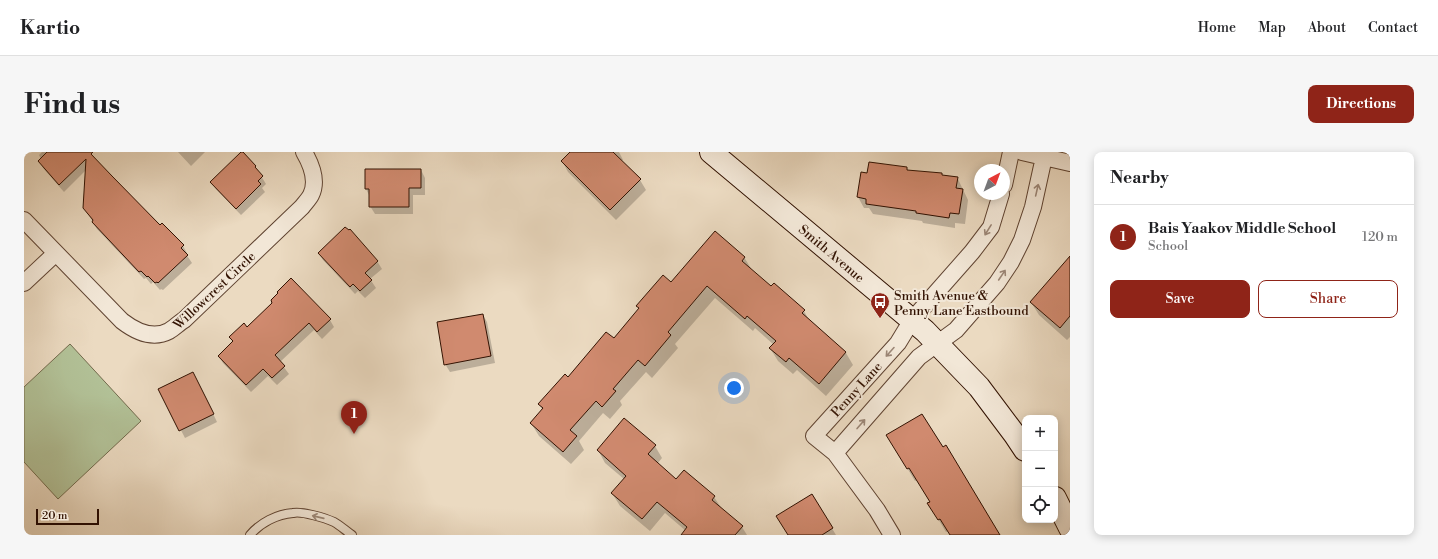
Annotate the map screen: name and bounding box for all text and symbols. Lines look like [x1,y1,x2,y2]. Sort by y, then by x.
text: Kartio [20,16,80,40]
text: Home [1198,19,1236,37]
text: Map [1258,19,1286,37]
text: About [1308,19,1346,37]
text: Contact [1368,19,1418,37]
button: Directions [1308,85,1414,123]
text: Find us [24,87,120,122]
north arrow [974,164,1010,200]
text: Nearby [1110,167,1169,189]
one-way arrow [1033,183,1041,196]
text: Bais Yaakov Middle School [1148,219,1336,238]
street label: Smith Avenue [795,222,868,286]
one-way arrow [983,224,991,236]
text: 1 [1120,229,1126,245]
text: 120 m [1362,229,1398,245]
text: School [1148,238,1188,254]
street label: Willowcrest Circle [170,248,259,334]
one-way arrow [998,270,1006,281]
button: Save [1110,280,1250,318]
button: Share [1258,280,1398,318]
place label: Smith Avenue & Penny Lane Eastbound [894,288,1029,319]
bus stop icon: Smith Avenue & Penny Lane Eastbound [869,291,891,319]
one-way arrow [885,347,895,357]
street label: Penny Lane [828,359,886,420]
your location [724,378,744,398]
pin: 1 [341,401,367,434]
map controls [1022,415,1058,523]
button: + [1022,415,1058,451]
one-way arrow [856,419,865,429]
button: − [1022,451,1058,487]
button: locate [1022,487,1058,523]
scale bar [36,507,99,526]
text: 20 m [42,509,67,523]
one-way arrow [312,512,325,520]

